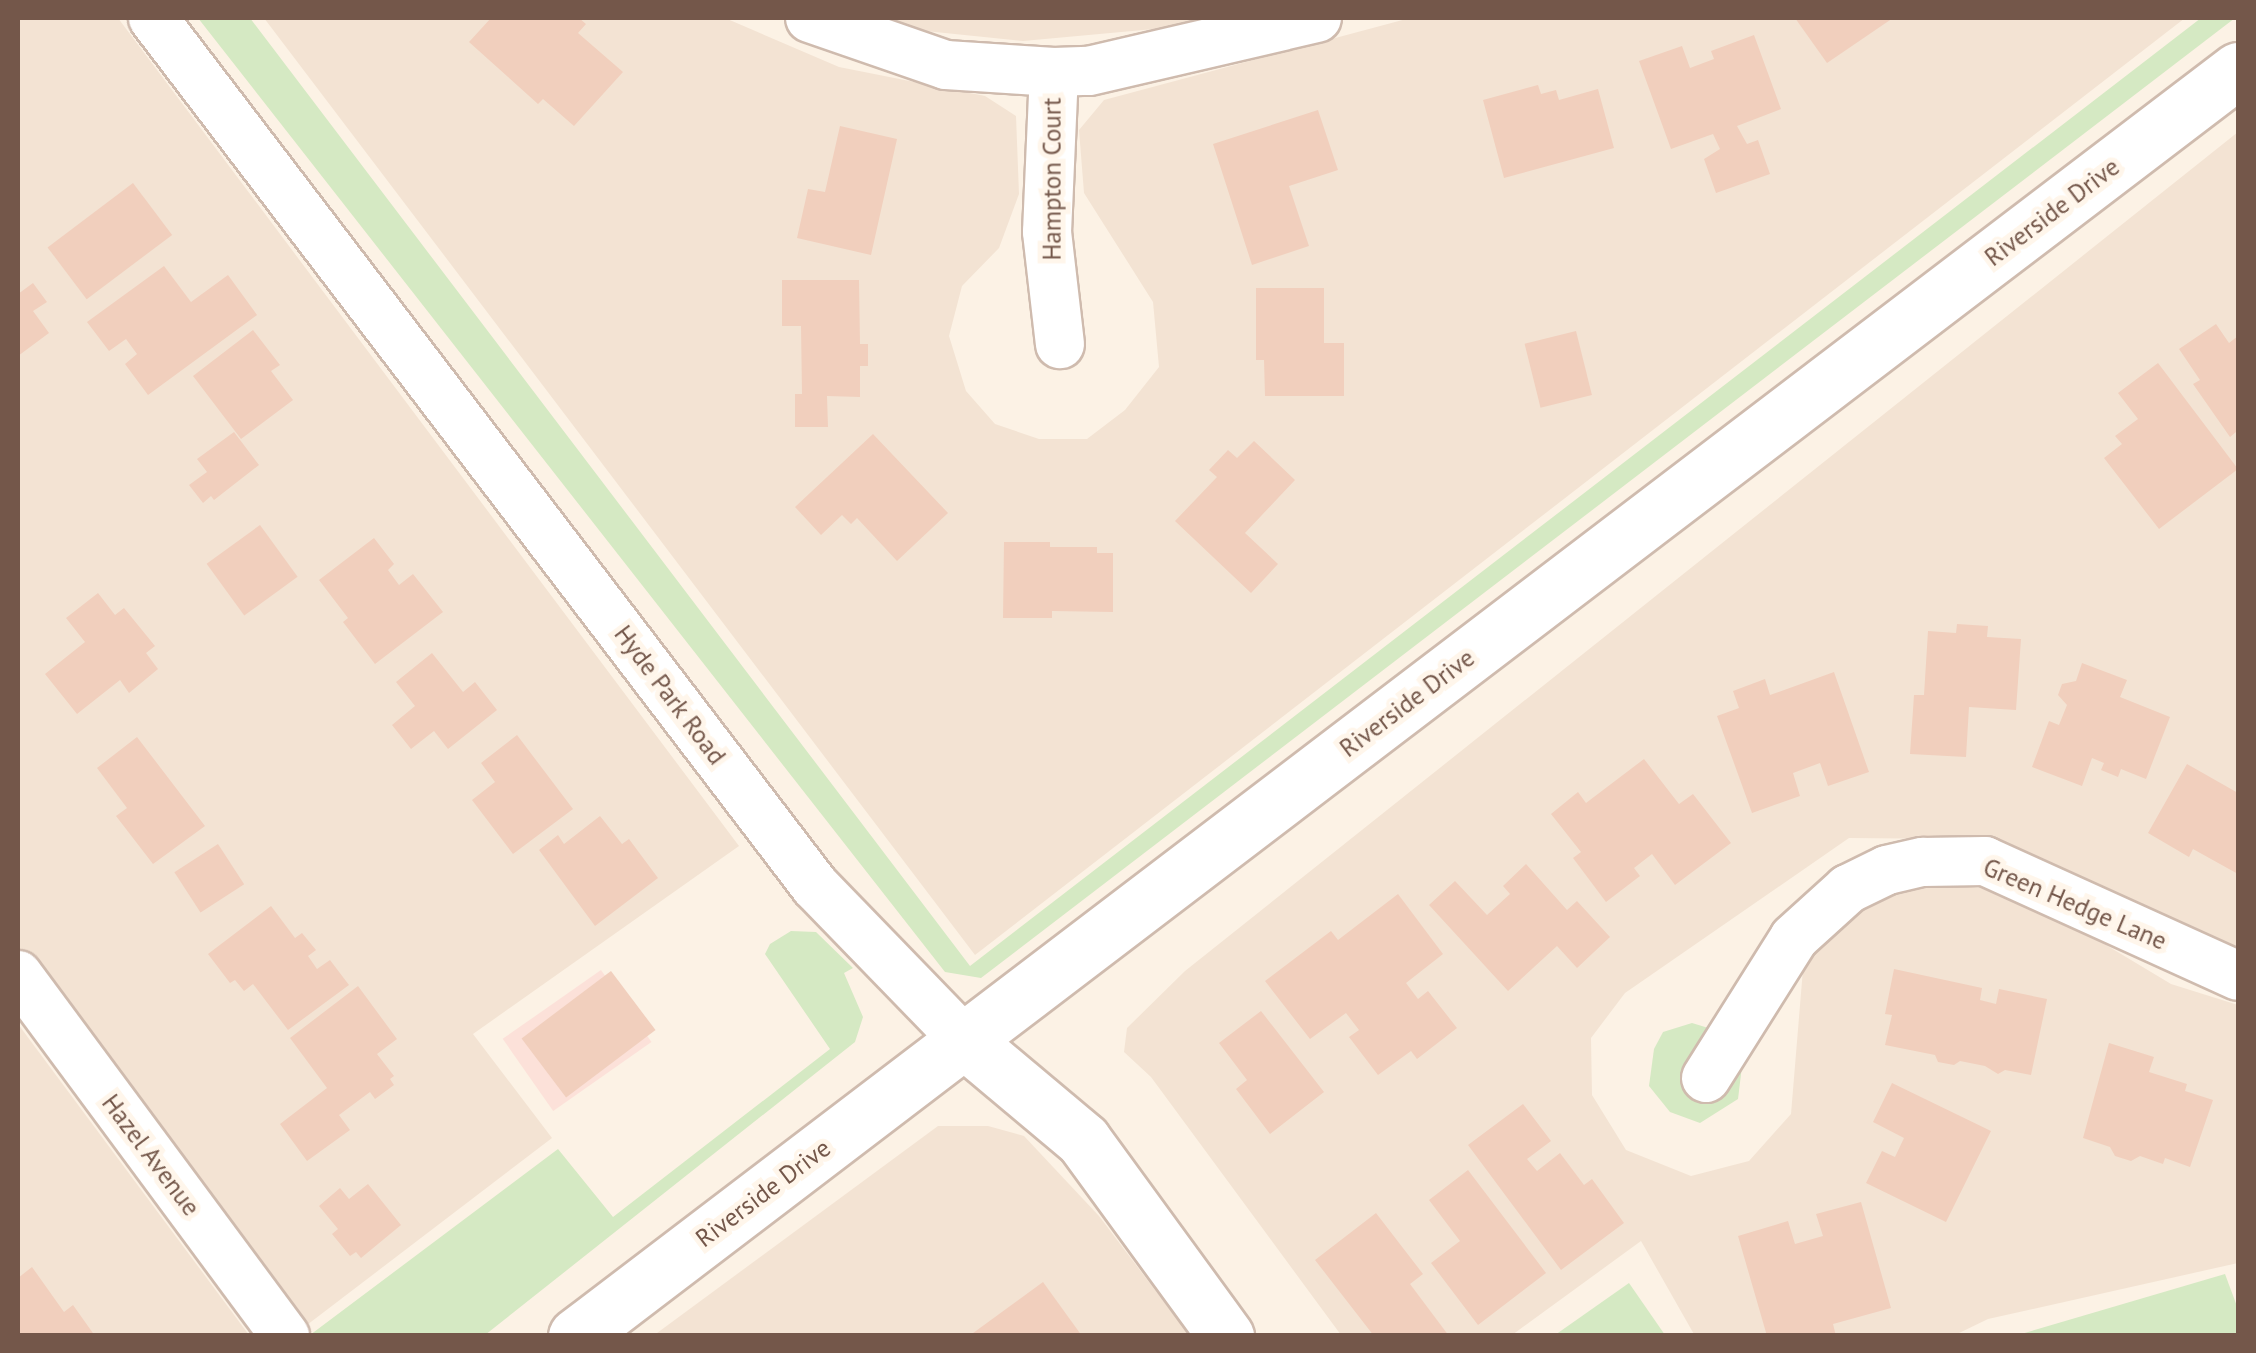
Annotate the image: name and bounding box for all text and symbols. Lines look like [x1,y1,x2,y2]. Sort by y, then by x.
street label: Hampton Court [1037,98,1067,260]
street label: Riverside Drive [1979,152,2125,272]
street label: Hyde Park Road [608,619,732,771]
street label: Riverside Drive [1334,643,1480,763]
street label: Green Hedge Lane [1979,852,2171,956]
street label: Hazel Avenue [95,1088,207,1222]
street label: Riverside Drive [690,1133,836,1253]

